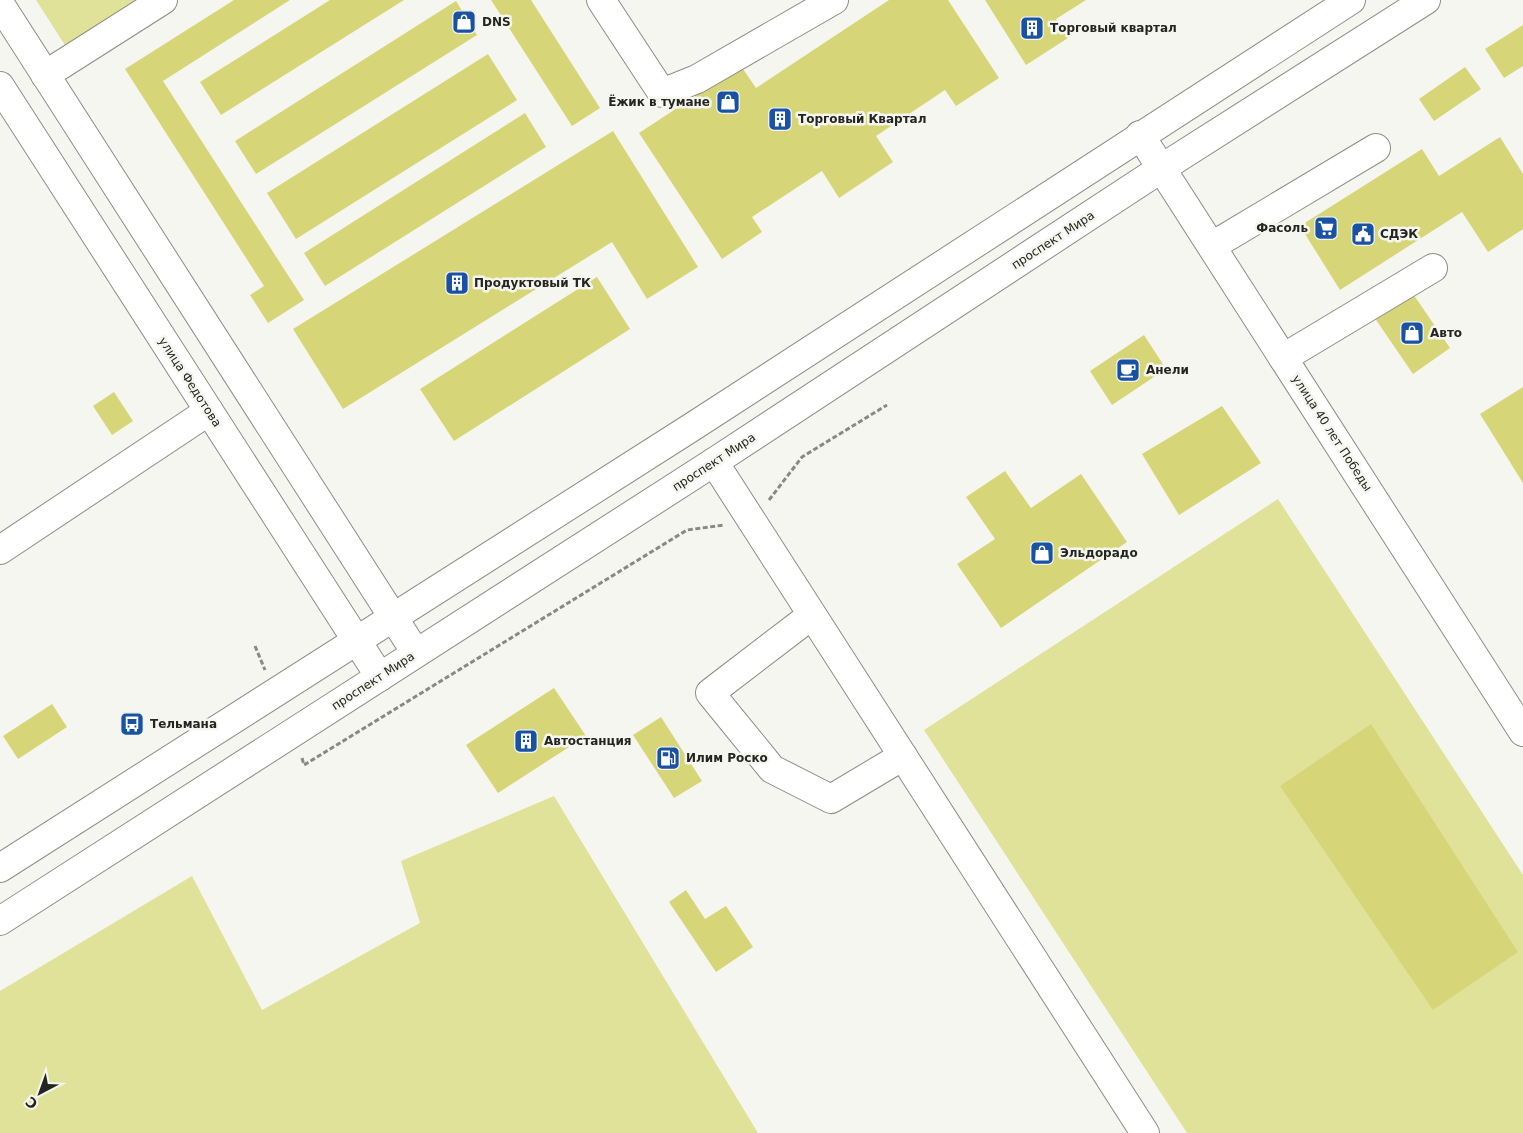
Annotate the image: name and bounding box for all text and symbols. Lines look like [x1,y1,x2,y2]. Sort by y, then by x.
shop icon: DNS [451,9,477,35]
place label: DNS [482,15,511,29]
building icon: Торговый квартал [1019,15,1045,41]
place label: Торговый квартал [1050,21,1177,35]
shop icon: Ёжик в тумане [715,89,741,115]
place label: Ёжик в тумане [608,94,710,109]
building icon: Торговый Квартал [767,106,793,132]
place label: Торговый Квартал [798,112,927,126]
street label: проспект Мира [1009,208,1097,272]
supermarket icon: Фасоль [1313,215,1339,241]
place label: Фасоль [1256,221,1308,235]
public building icon: СДЭК [1350,221,1376,247]
place label: СДЭК [1380,227,1418,241]
building icon: Продуктовый ТК [444,270,470,296]
place label: Продуктовый ТК [474,276,591,290]
shop icon: Авто [1399,320,1425,346]
place label: Авто [1430,326,1462,340]
street label: улица Федотова [156,335,224,429]
cafe icon: Анели [1115,357,1141,383]
place label: Анели [1146,363,1189,377]
street label: улица 40 лет Победы [1289,372,1375,494]
street label: проспект Мира [670,430,758,494]
shop icon: Эльдорадо [1029,540,1055,566]
place label: Эльдорадо [1060,546,1138,560]
street label: проспект Мира [329,649,417,713]
bus stop icon: Тельмана [119,711,145,737]
place label: Тельмана [150,717,217,731]
building icon: Автостанция [513,728,539,754]
place label: Автостанция [544,734,632,748]
fuel station icon: Илим Роско [655,745,681,771]
place label: Илим Роско [686,751,768,765]
north arrow [15,1068,65,1118]
text: С [22,1093,41,1112]

